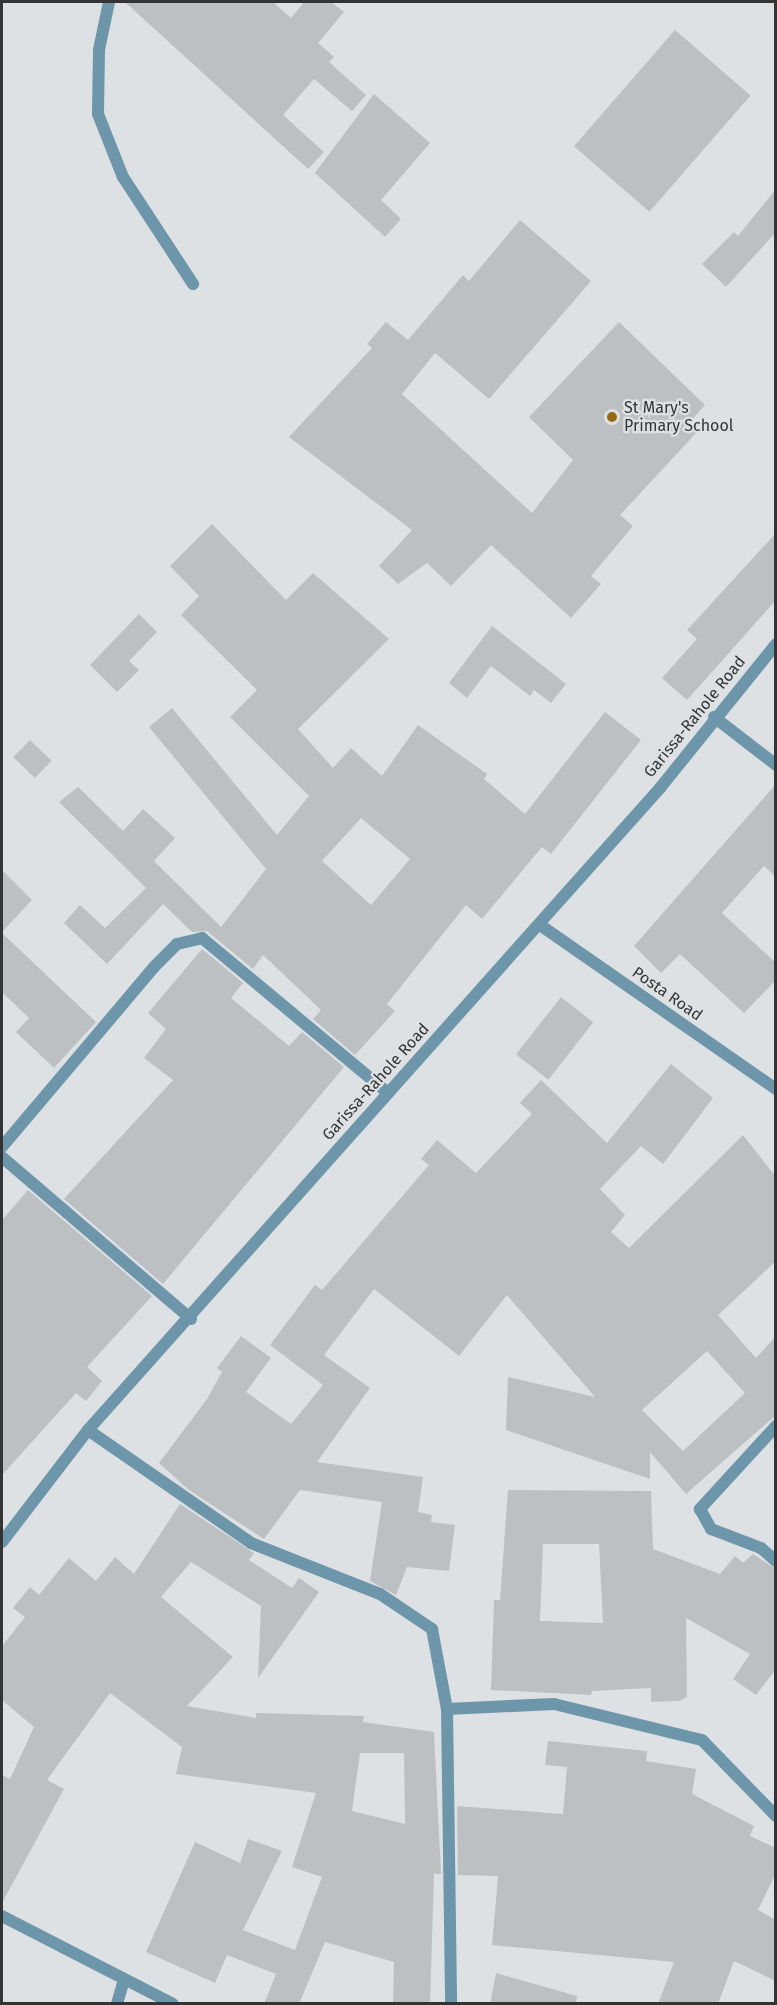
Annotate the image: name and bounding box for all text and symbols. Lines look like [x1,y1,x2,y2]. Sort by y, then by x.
place label: St Mary's Primary School [624,398,733,436]
marker: St Mary's Primary School [605,410,619,424]
street label: Garissa-Rahole Road [640,652,750,782]
street label: Posta Road [628,963,706,1025]
street label: Garissa-Rahole Road [319,1020,433,1144]

